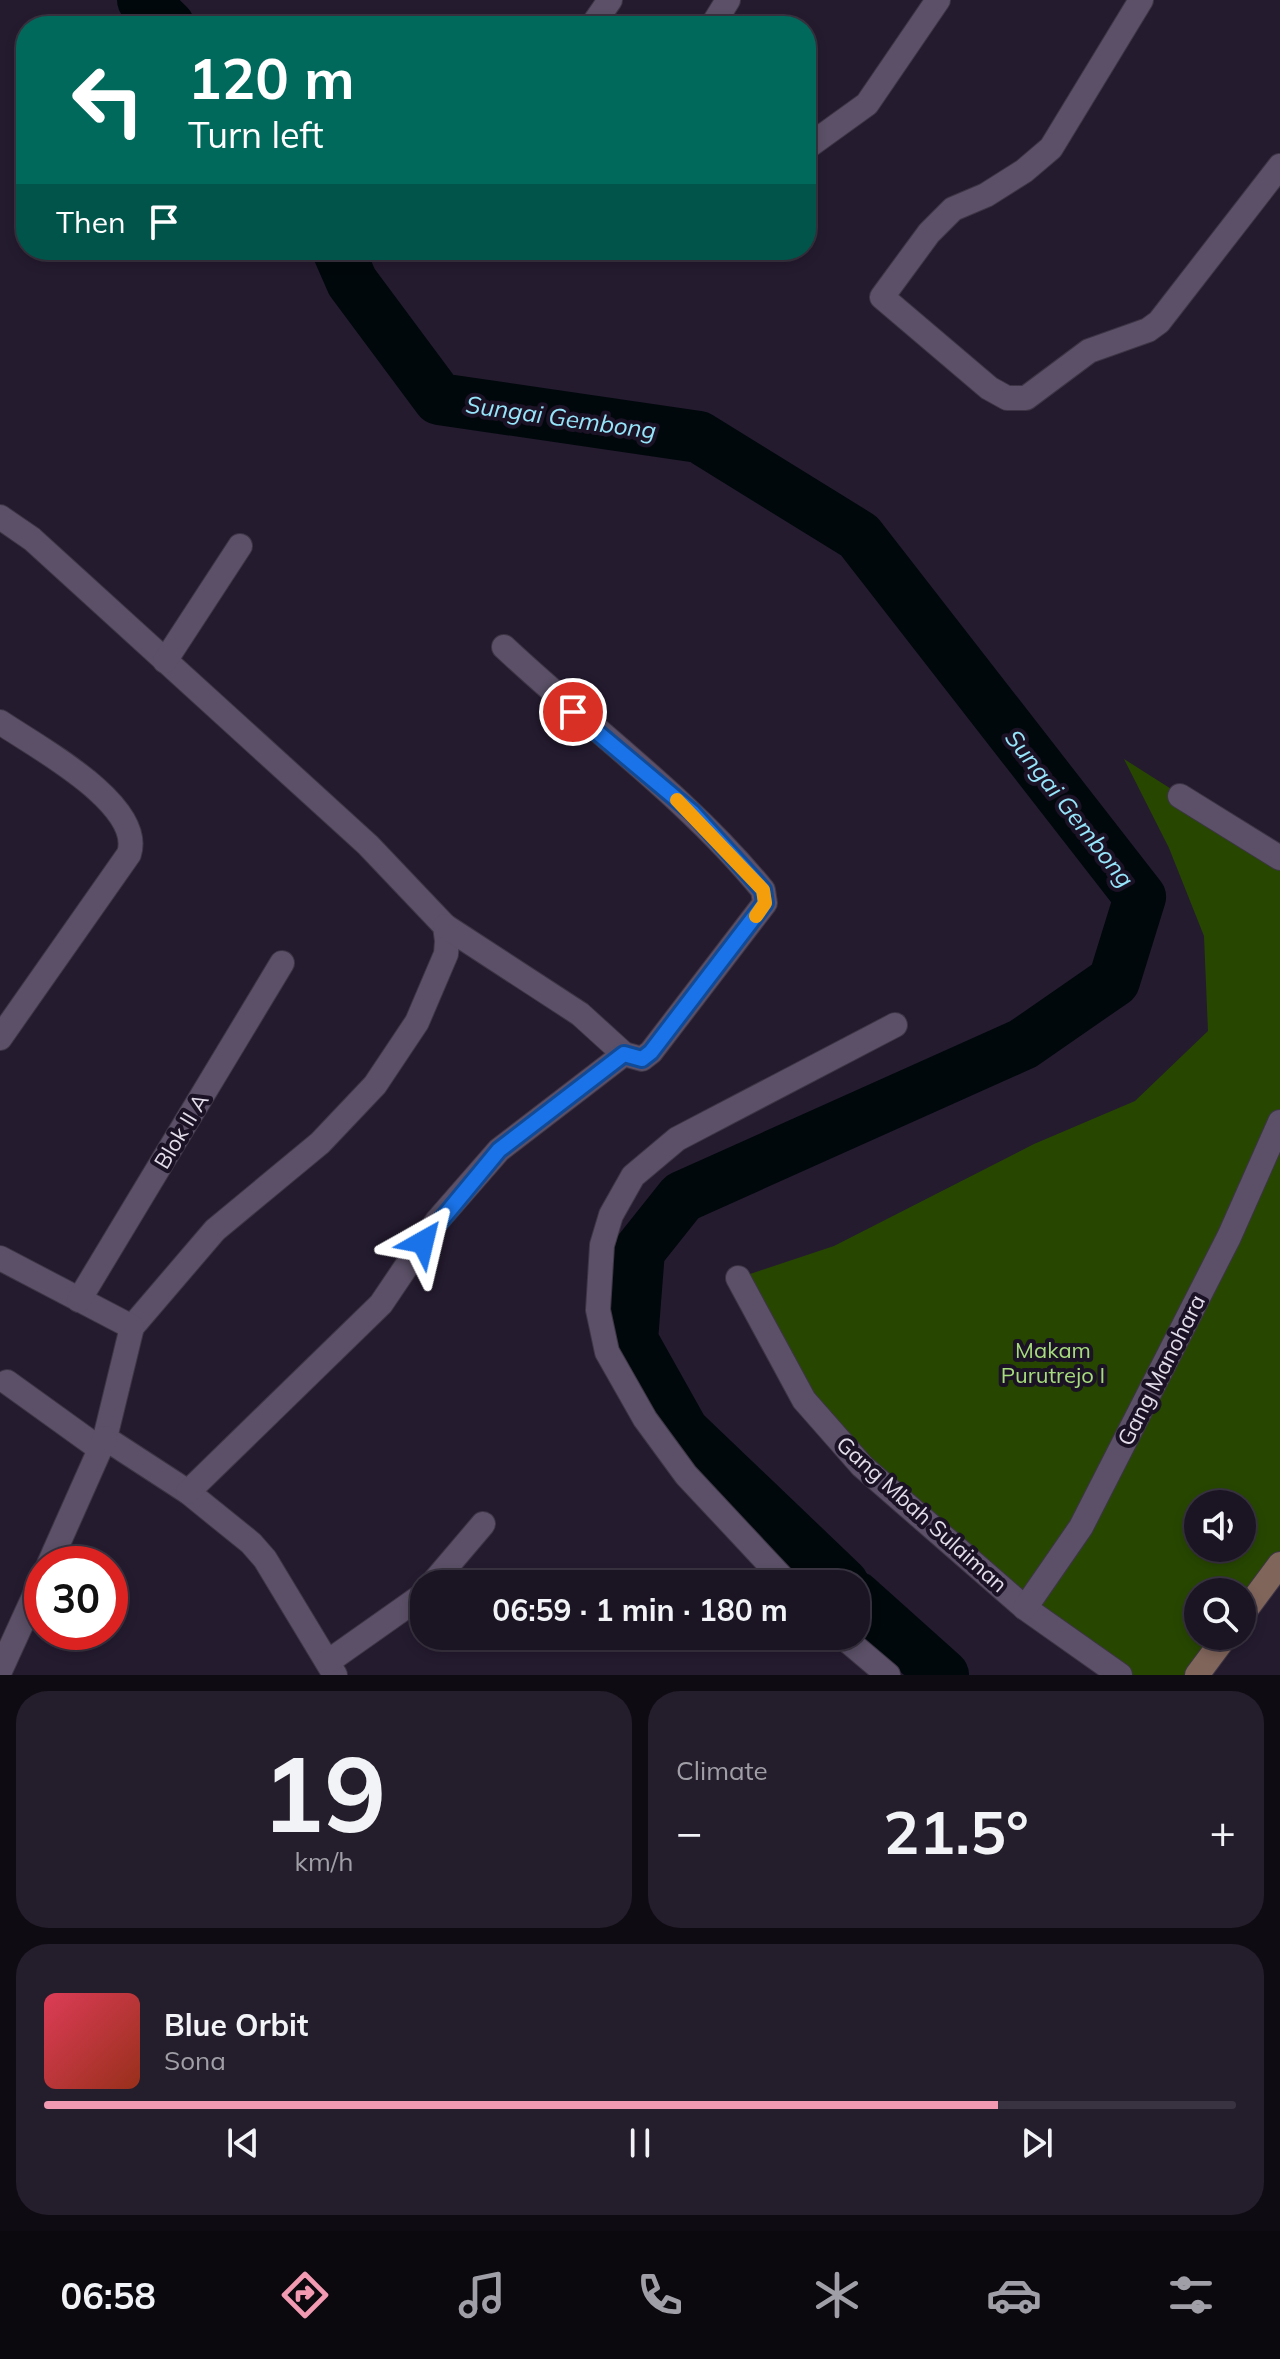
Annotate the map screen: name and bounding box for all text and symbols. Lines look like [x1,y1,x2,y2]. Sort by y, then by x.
text: 120 m [188,43,355,113]
icon: left [56,48,160,152]
text: Turn left [188,112,324,157]
icon: arrive [142,200,186,244]
text: Then [56,203,126,241]
water label: Sungai Gembong [464,389,658,445]
pin [539,678,607,746]
icon: arrive [551,690,595,734]
water label: Sungai Gembong [999,723,1141,893]
street label: Blok II A [148,1088,214,1174]
position arrow [381,1200,465,1284]
street label: Gang Manohara [1111,1290,1211,1450]
park label: Makam Purutrejo I [1001,1336,1105,1389]
street label: Gang Mbah Sulaiman [831,1430,1013,1598]
map controls [1184,1490,1256,1650]
button: sound [1184,1490,1256,1562]
speed limit sign: 30 [24,1546,128,1650]
button: search [1184,1578,1256,1650]
text: 06:59 · 1 min · 180 m [492,1591,788,1629]
text: 19 [262,1727,386,1858]
text: Climate [676,1754,768,1787]
text: 21.5° [883,1794,1029,1869]
text: − [676,1804,702,1859]
text: + [1210,1804,1236,1859]
text: km/h [295,1845,353,1878]
text: Blue Orbit [164,2006,308,2044]
text: Sona [164,2044,226,2077]
icon: previous [221,2121,265,2165]
icon: pause [618,2121,662,2165]
icon: next [1015,2121,1059,2165]
icon: directions [277,2267,333,2323]
icon: music [454,2267,510,2323]
icon: phone [632,2267,688,2323]
icon: climate [809,2267,865,2323]
icon: car [986,2267,1042,2323]
icon: filters [1163,2267,1219,2323]
text: 06:58 [61,2273,156,2318]

